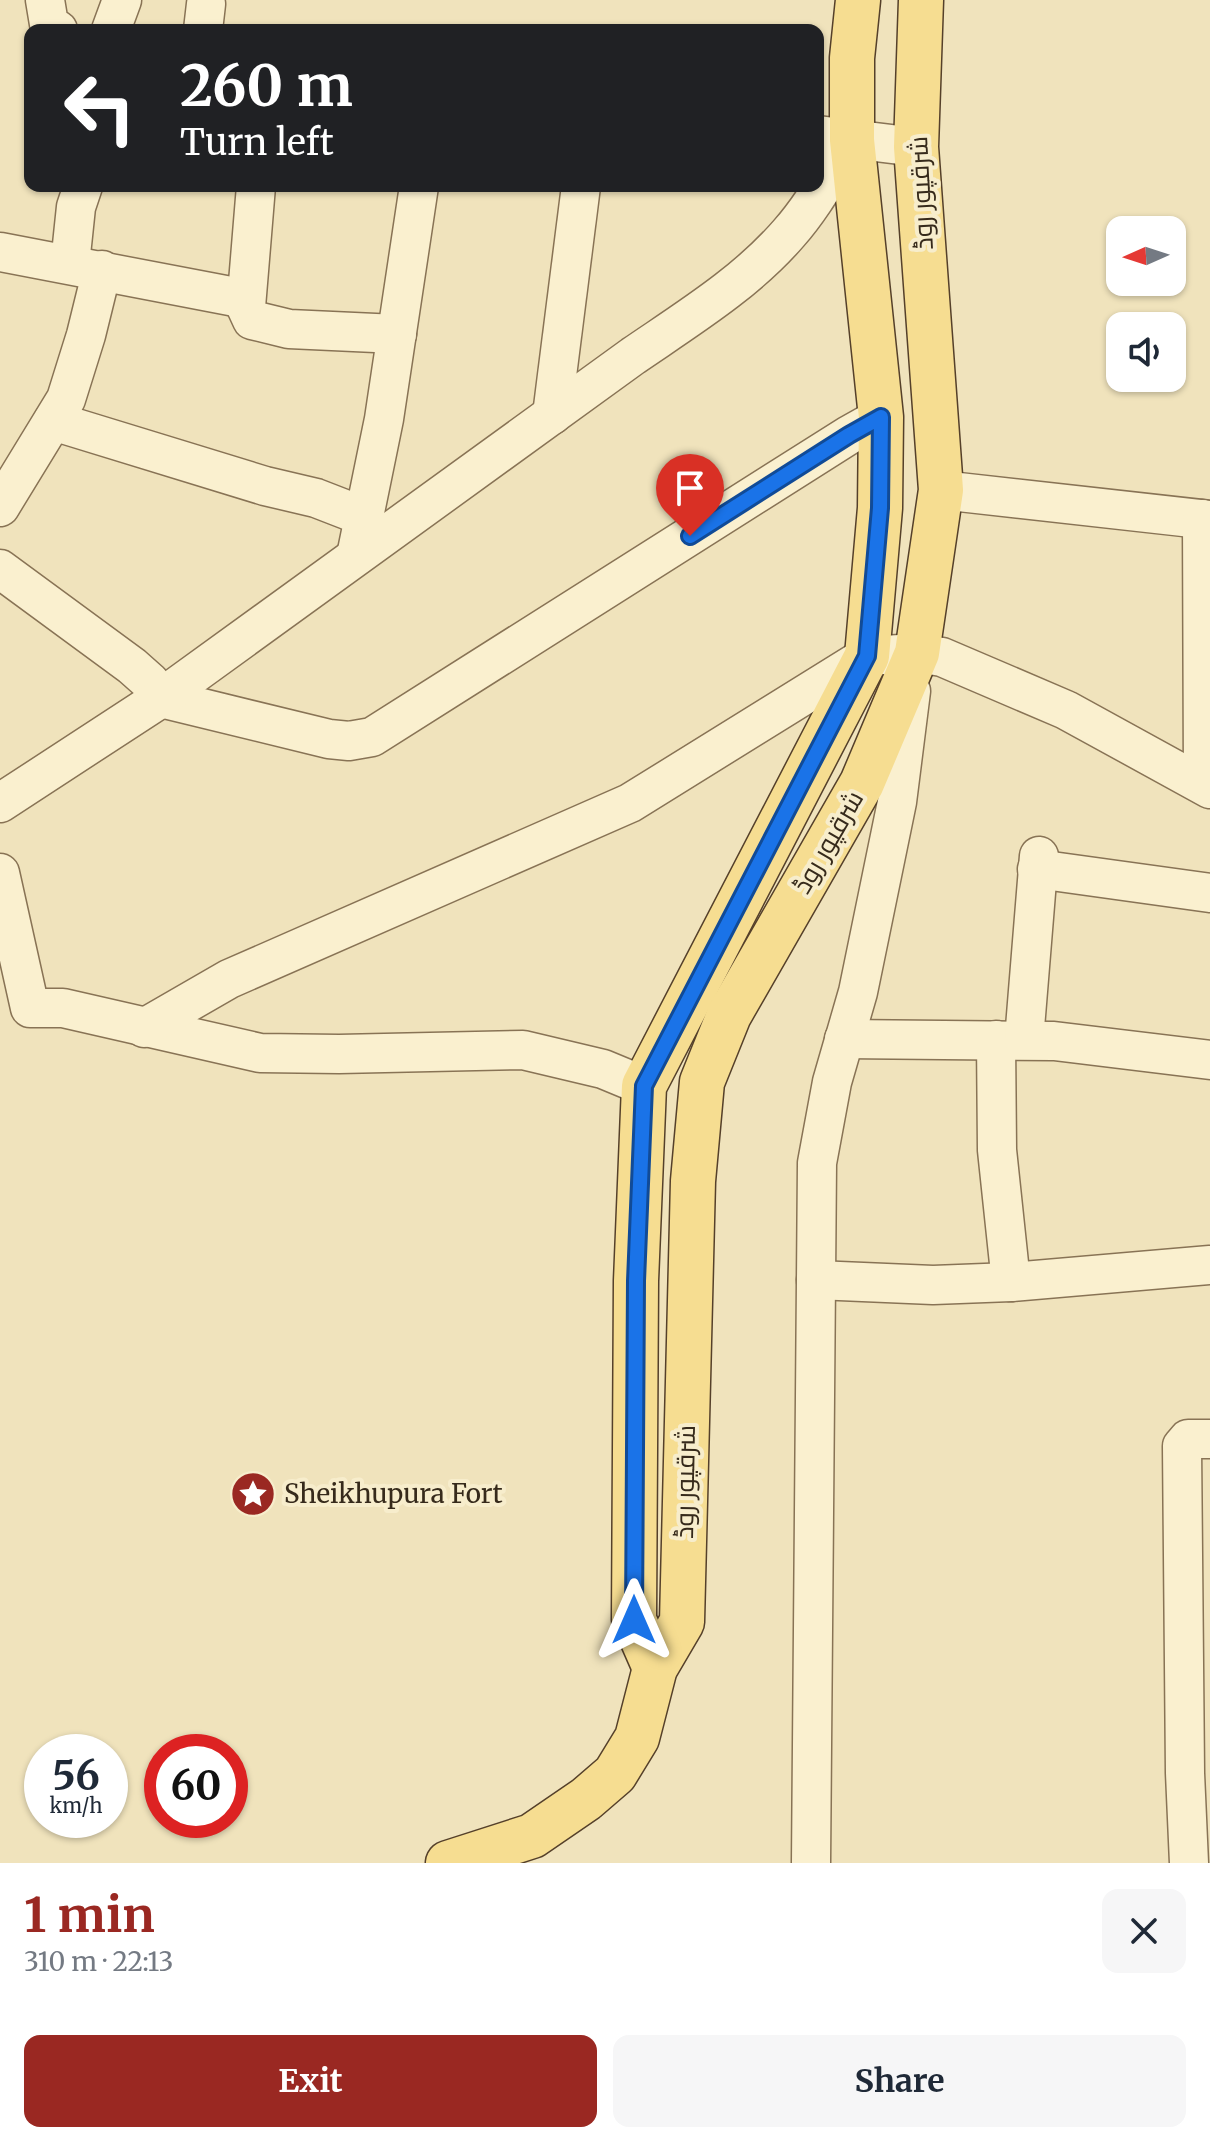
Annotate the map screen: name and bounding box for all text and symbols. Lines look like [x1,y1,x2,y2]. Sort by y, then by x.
text: 260 m [180,51,353,121]
icon: left [48,56,152,160]
text: Turn left [180,120,334,165]
street label: شرقپور روڈ [901,135,941,251]
north arrow [1106,216,1186,296]
map controls [1106,216,1186,392]
button: sound [1106,312,1186,392]
pin [656,454,724,536]
icon: arrive [668,466,712,510]
street label: شرقپور روڈ [785,784,871,900]
street label: شرقپور روڈ [667,1425,703,1539]
place icon: Sheikhupura Fort [229,1470,277,1518]
place label: Sheikhupura Fort [284,1477,503,1510]
position arrow [592,1578,676,1662]
speed limit sign: 60 [144,1734,248,1838]
text: 56 [52,1751,100,1801]
text: km/h [50,1793,102,1818]
text: 1 min [24,1885,155,1945]
button: close [1102,1889,1186,1973]
text: 310 m · 22:13 [24,1945,174,1978]
button: Exit [24,2035,597,2127]
button: Share [613,2035,1186,2127]

